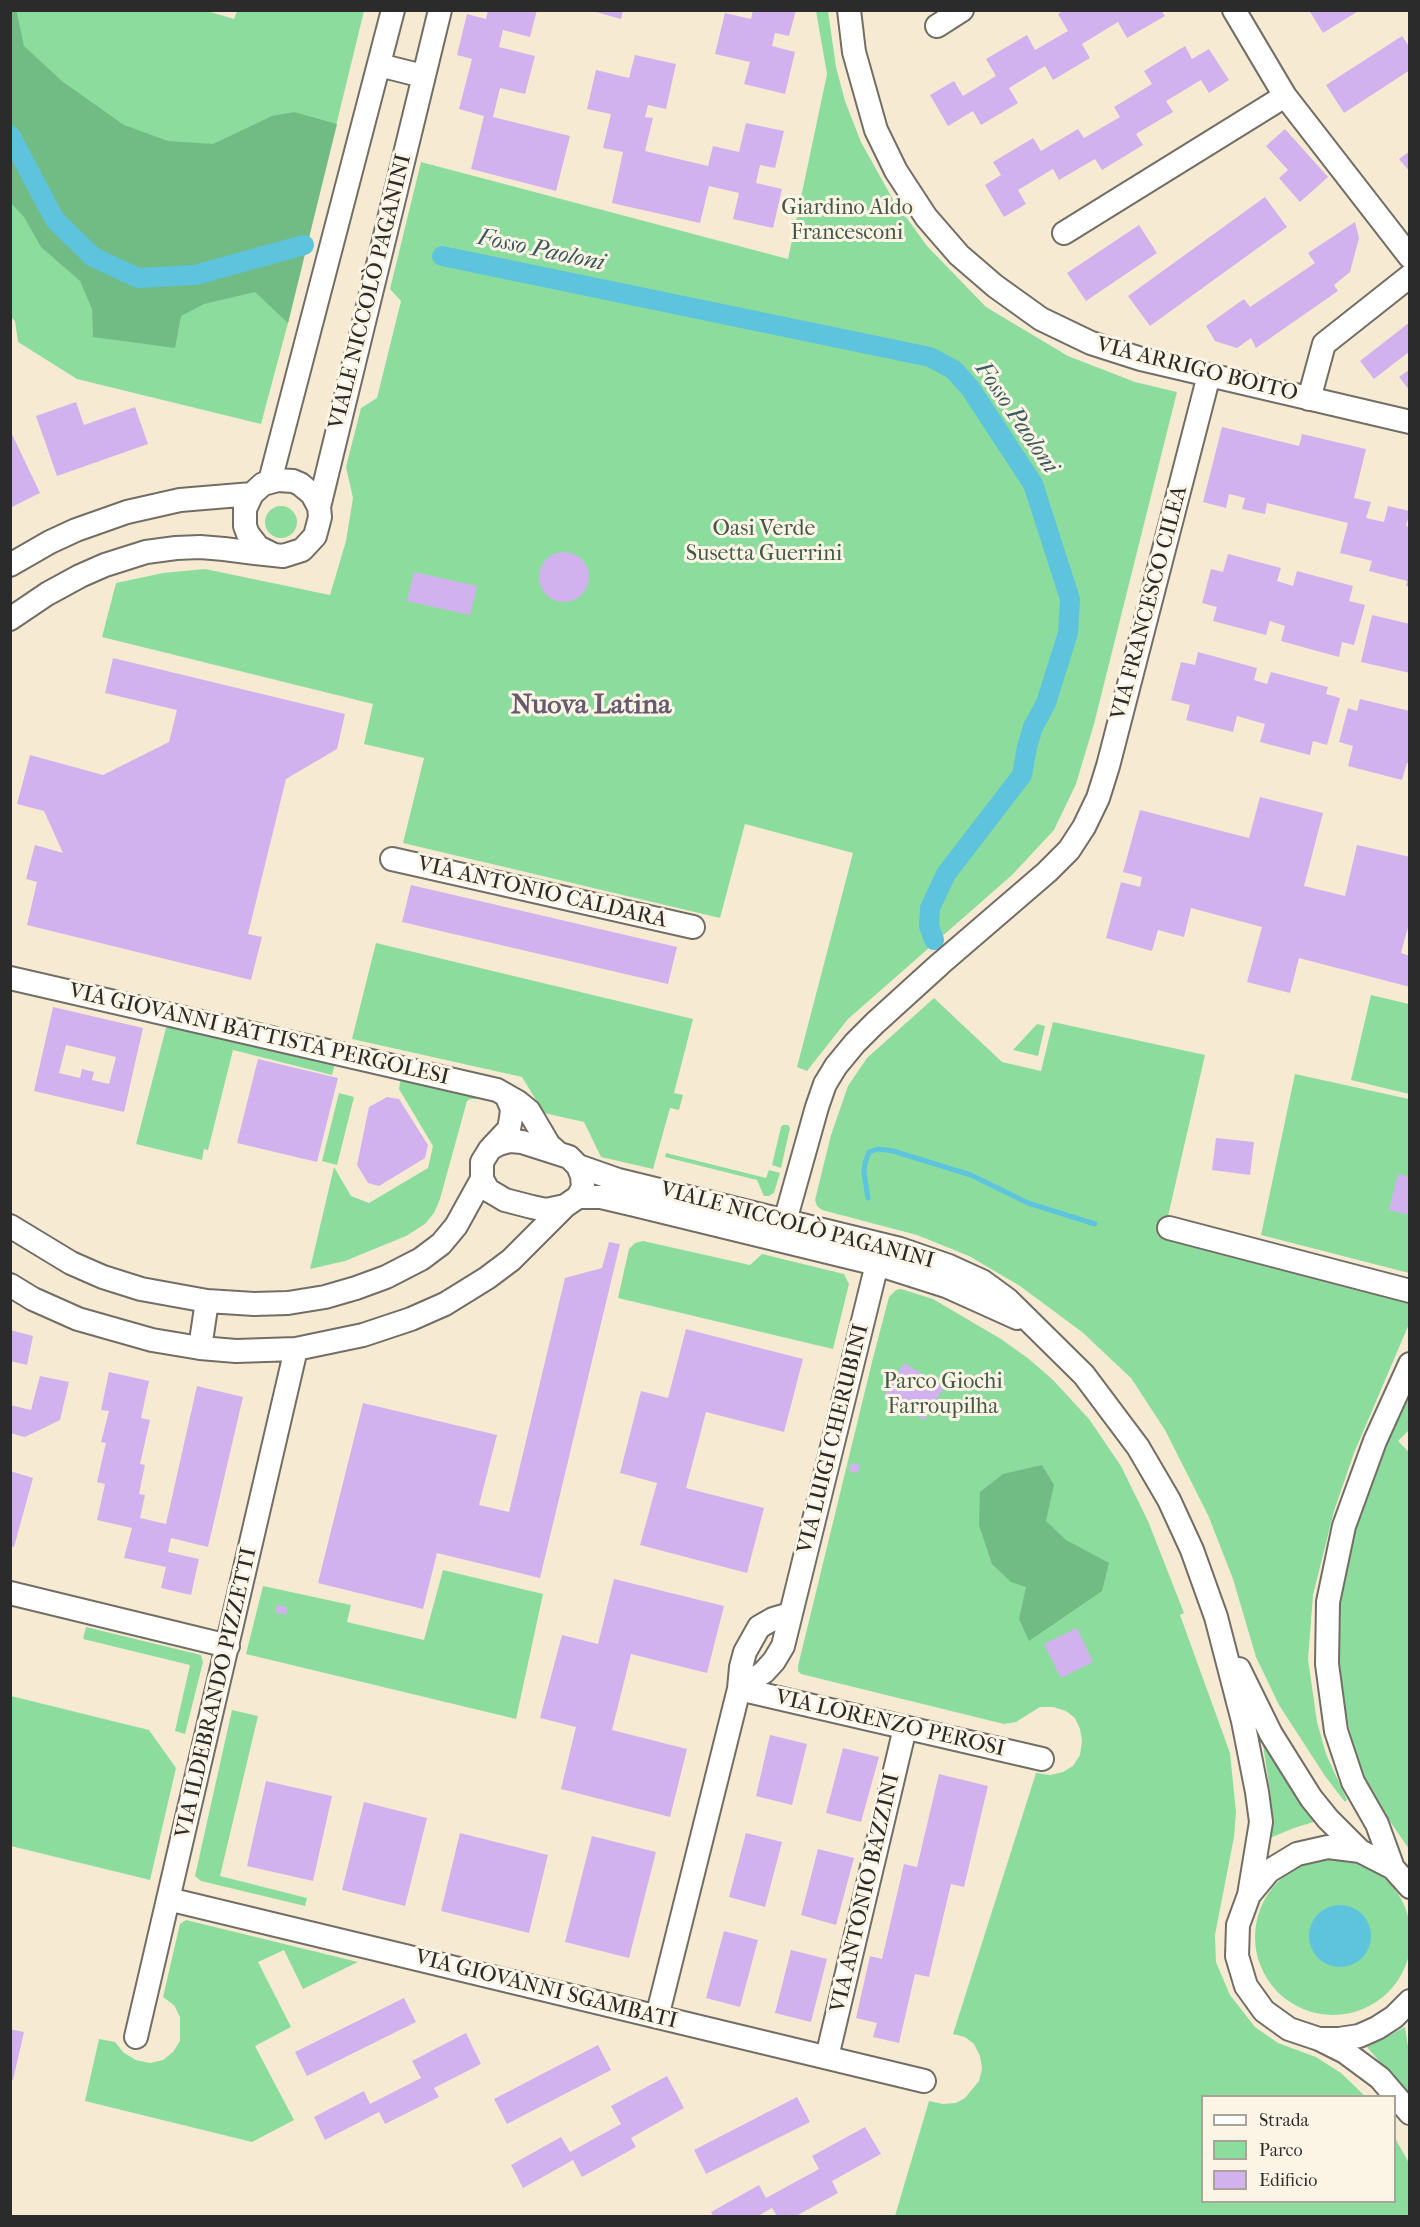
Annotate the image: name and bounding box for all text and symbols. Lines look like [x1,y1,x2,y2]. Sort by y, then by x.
street label: VIALE NICCOLÒ PAGANINI [324,152,418,432]
park label: Giardino Aldo Francesconi [781,196,913,248]
water label: Fosso Paoloni [475,224,607,278]
street label: VIA ARRIGO BOITO [1094,332,1300,408]
water label: Fosso Paoloni [968,357,1064,479]
street label: VIA FRANCESCO CILEA [1106,483,1194,723]
park label: Oasi Verde Susetta Guerrini [686,517,842,568]
district label: Nuova Latina [511,689,671,723]
street label: VIA ANTONIO CALDARA [415,851,669,935]
street label: VIA GIOVANNI BATTISTA PERGOLESI [66,978,452,1092]
street label: VIALE NICCOLÒ PAGANINI [657,1177,937,1275]
street label: VIA LUIGI CHERUBINI [793,1322,875,1556]
park label: Parco Giochi Farroupilha [883,1370,1003,1422]
street label: VIA ILDEBRANDO PIZZETTI [171,1545,263,1841]
street label: VIA LORENZO PEROSI [773,1685,1007,1763]
street label: VIA ANTONIO BAZZINI [826,1771,906,2015]
street label: VIA GIOVANNI SGAMBATI [412,1945,680,2035]
legend [1201,2095,1396,2203]
text: Strada [1259,2110,1309,2131]
text: Parco [1259,2140,1303,2161]
text: Edificio [1259,2170,1317,2191]

